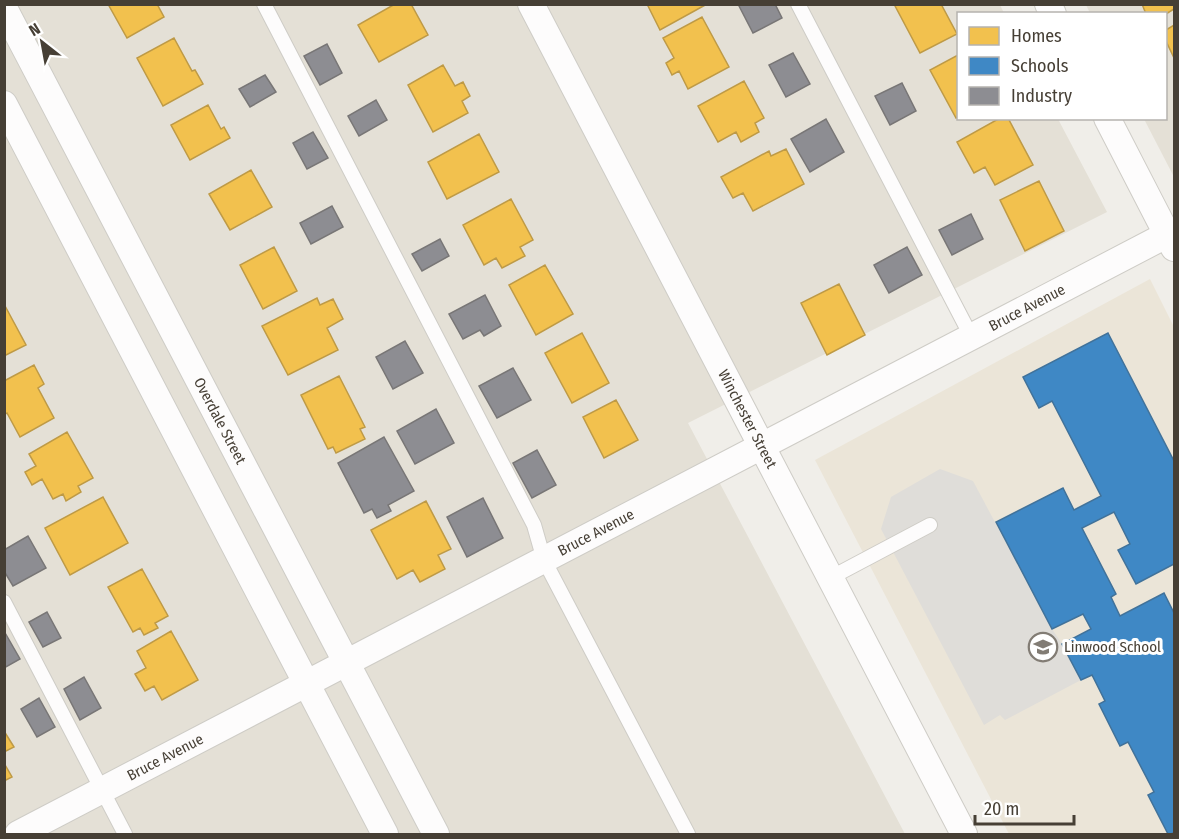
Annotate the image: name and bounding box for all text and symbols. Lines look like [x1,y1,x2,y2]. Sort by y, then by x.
north arrow [12,12,72,72]
legend [957,12,1167,120]
text: N [26,19,44,40]
text: Homes [1011,25,1062,47]
text: Schools [1011,55,1069,77]
text: Industry [1011,85,1072,107]
street label: Bruce Avenue [986,280,1068,335]
street label: Winchester Street [714,366,781,471]
street label: Overdale Street [190,375,250,467]
street label: Bruce Avenue [555,505,637,560]
school or university icon: Linwood School [1027,631,1059,663]
place label: Linwood School [1064,638,1161,656]
street label: Bruce Avenue [124,730,206,785]
scale bar [975,788,1074,826]
text: 20 m [984,798,1019,820]

